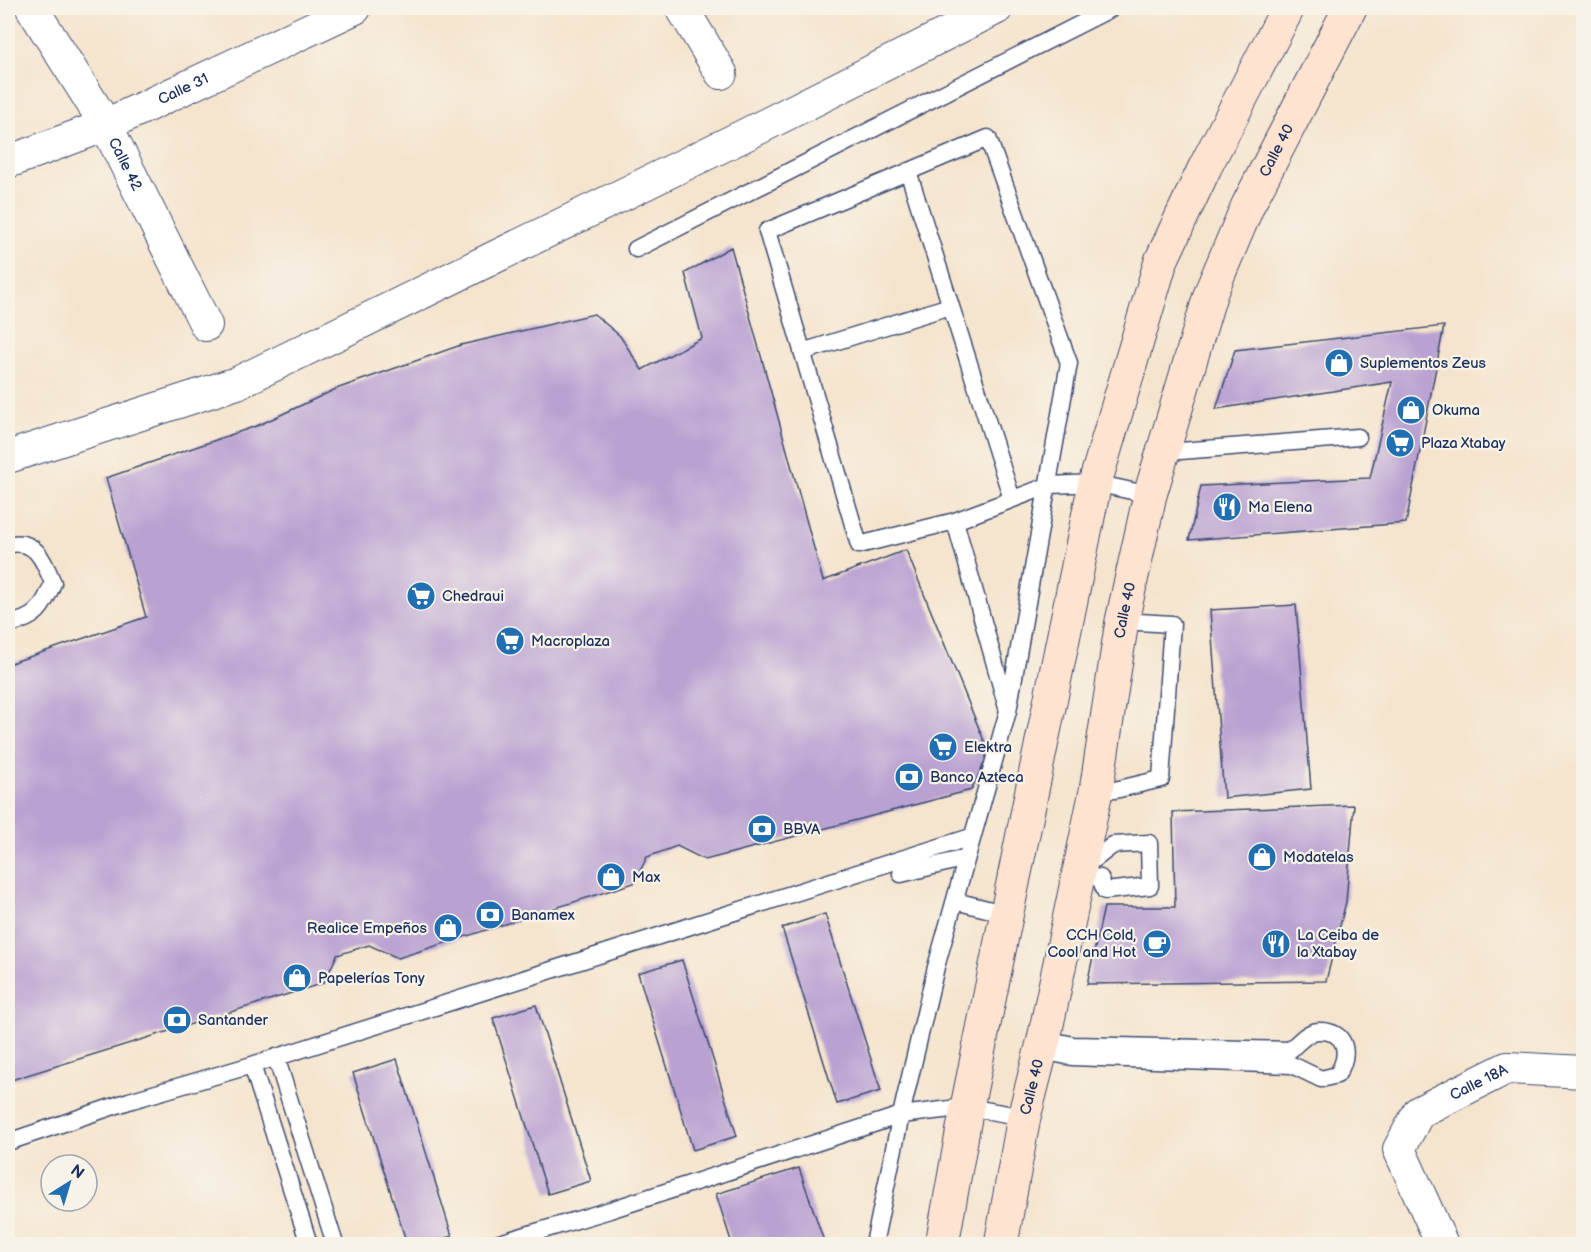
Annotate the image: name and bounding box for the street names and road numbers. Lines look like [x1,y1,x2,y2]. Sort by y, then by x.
street label: Calle 31 [155,69,212,109]
street label: Calle 40 [1255,121,1298,180]
street label: Calle 42 [104,135,146,194]
street label: Calle 40 [1110,580,1140,640]
street label: Calle 40 [1016,1057,1048,1117]
street label: Calle 18A [1447,1060,1512,1105]

